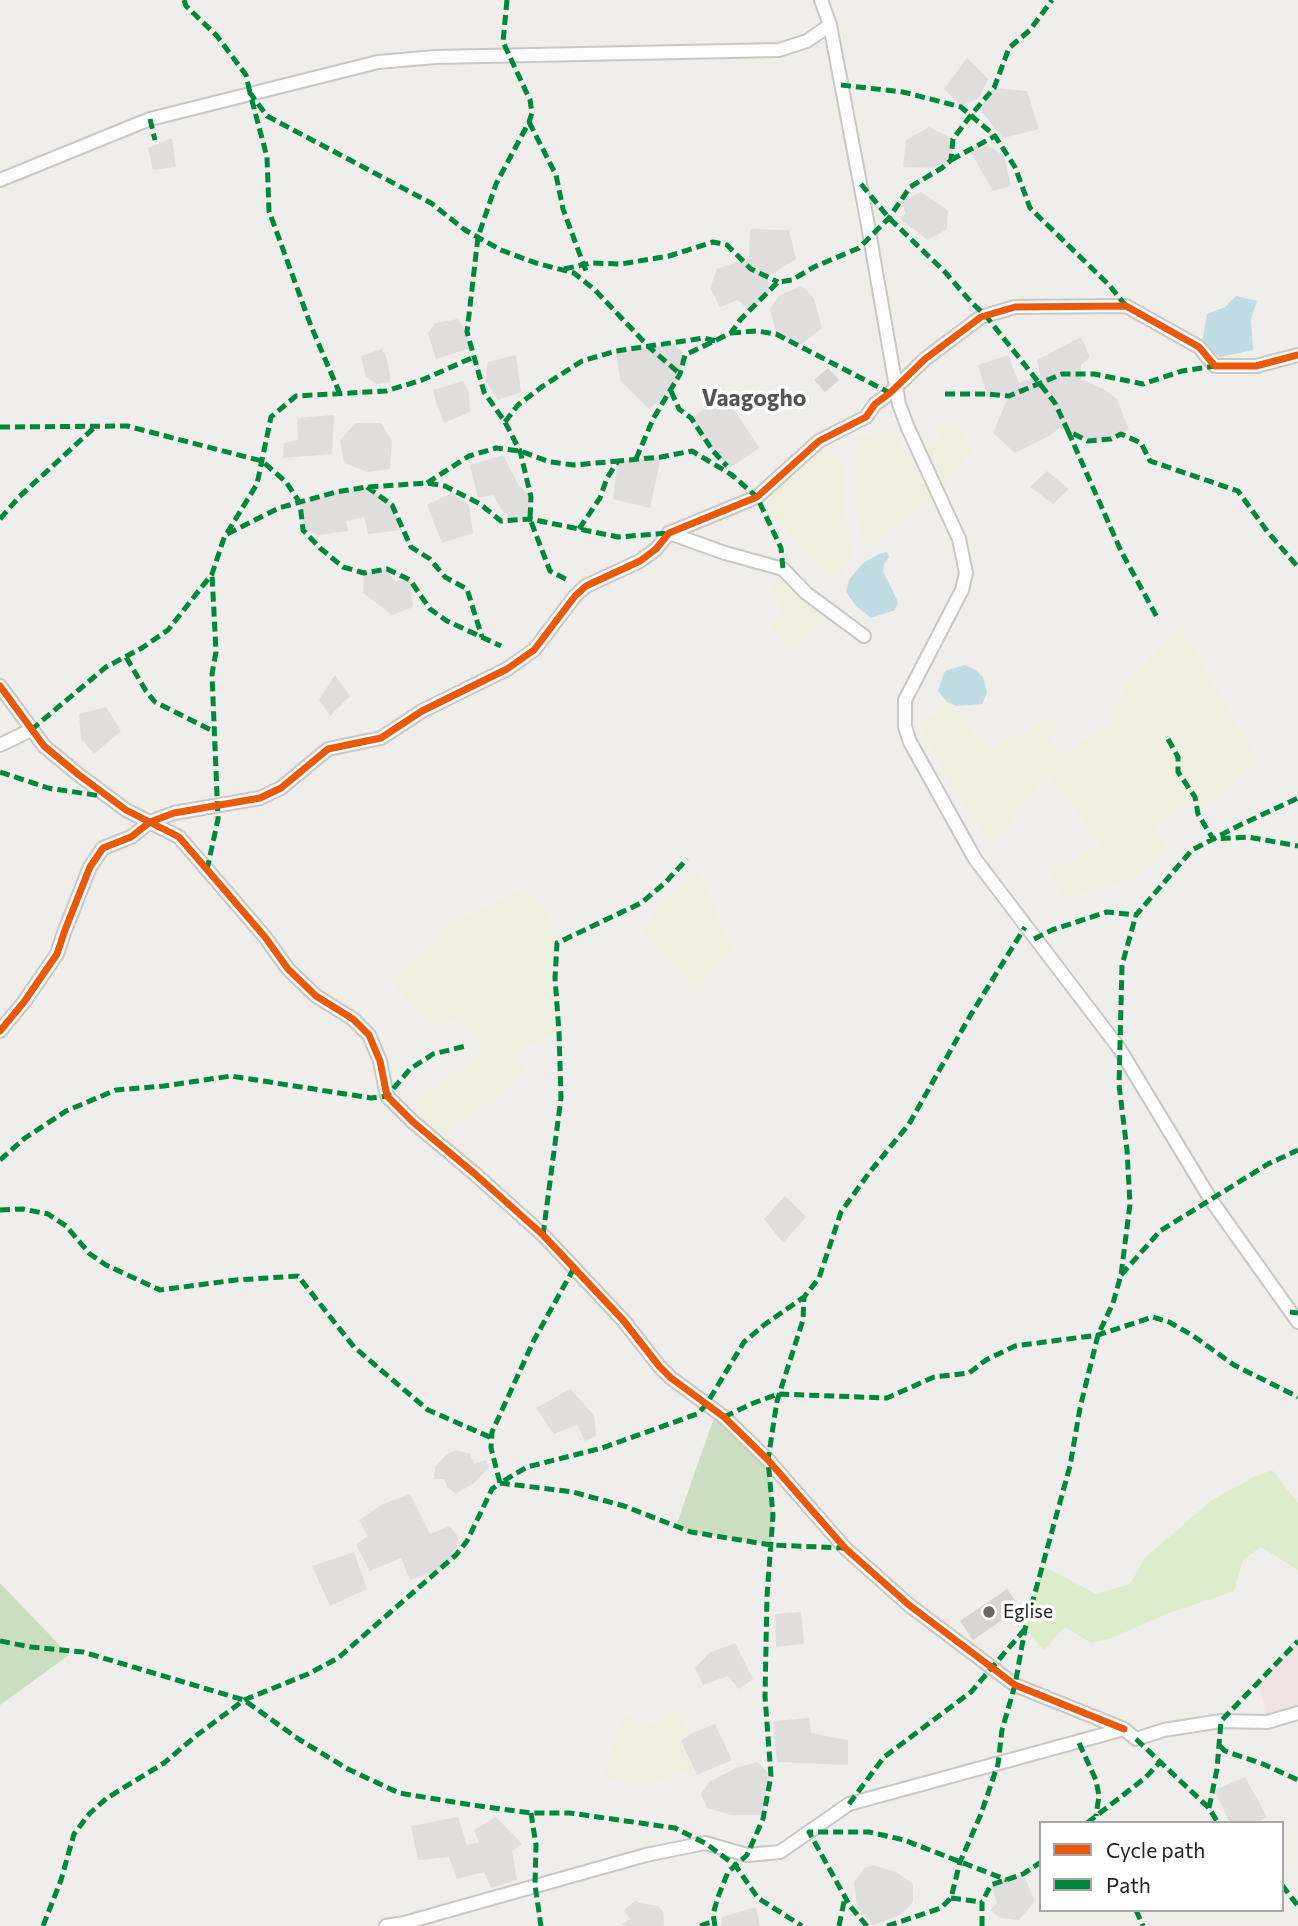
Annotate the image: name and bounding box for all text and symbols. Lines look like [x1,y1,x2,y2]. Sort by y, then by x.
district label: Vaagogho [701,384,807,412]
place label: Eglise [1003,1601,1053,1623]
marker: Eglise [981,1604,997,1620]
legend [1039,1821,1284,1912]
text: Cycle path [1106,1837,1205,1862]
text: Path [1106,1872,1151,1897]

